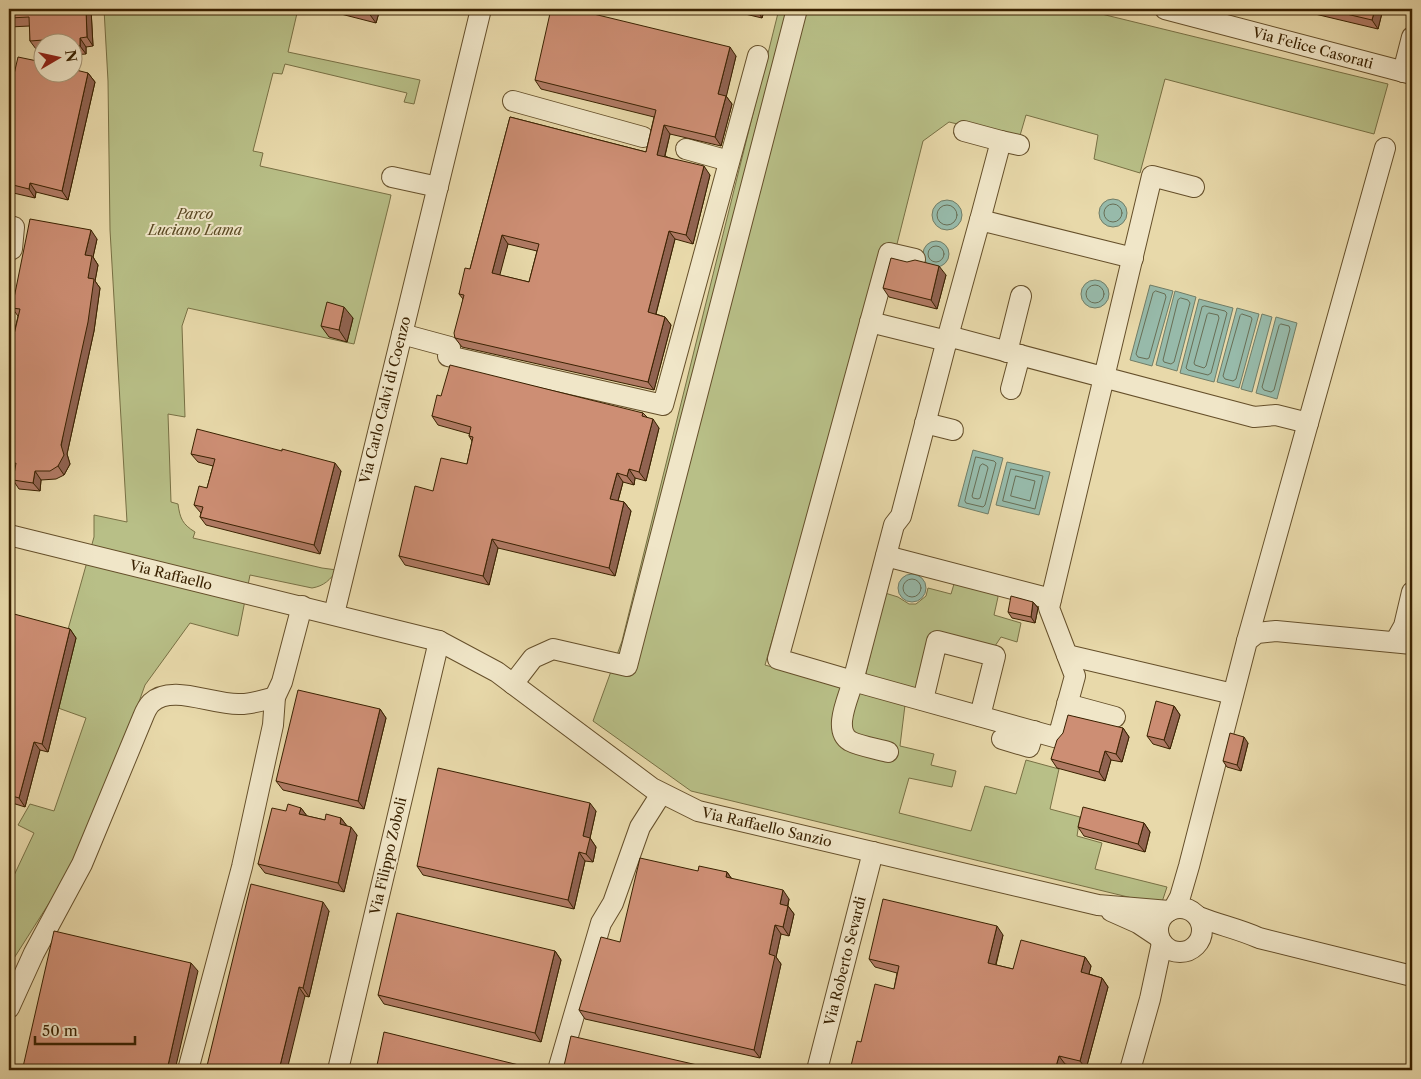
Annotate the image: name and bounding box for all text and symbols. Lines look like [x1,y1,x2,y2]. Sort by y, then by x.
street label: Via Felice Casorati [1250,23,1375,73]
north arrow [32,32,82,82]
text: N [61,49,81,63]
park label: Parco Luciano Lama [147,205,243,239]
street label: Via Carlo Calvi di Coenzo [355,314,415,487]
street label: Via Raffaello [127,556,214,594]
street label: Via Filippo Zoboli [365,795,410,918]
street label: Via Raffaello Sanzio [699,803,834,851]
street label: Via Roberto Sevardi [820,895,870,1028]
scale bar [35,1014,135,1046]
text: 50 m [42,1021,78,1040]

